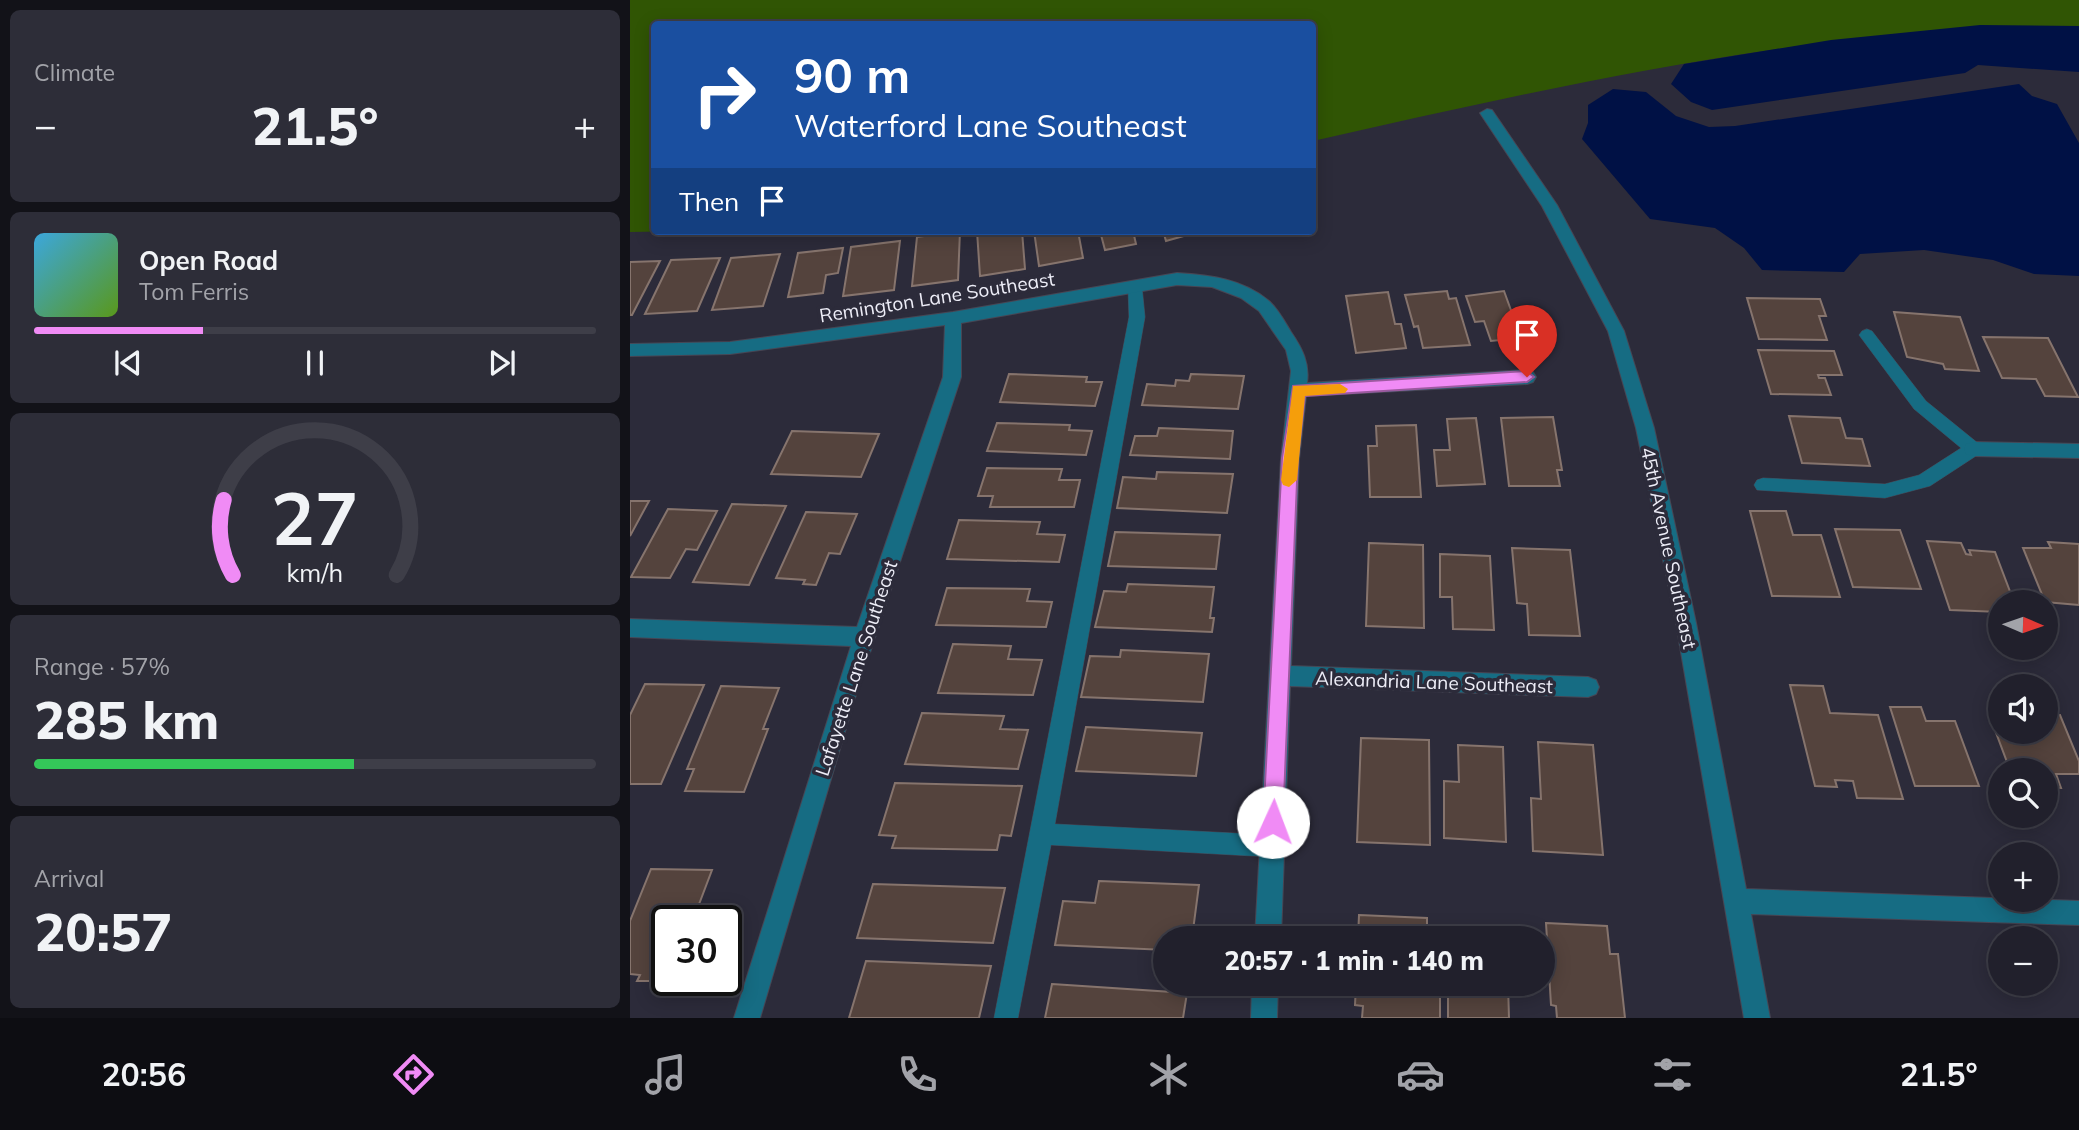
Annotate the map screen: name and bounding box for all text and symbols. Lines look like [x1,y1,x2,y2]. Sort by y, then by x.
text: 90 m [794,44,910,105]
icon: right [679,49,770,140]
text: Climate [34,58,115,87]
text: 21.5° [251,93,379,158]
text: − [34,101,57,149]
text: + [573,101,596,149]
text: Waterford Lane Southeast [794,105,1187,145]
icon: arrive [753,182,791,220]
text: Then [679,185,739,218]
text: Open Road [139,244,278,277]
street label: Remington Lane Southeast [818,266,1057,327]
text: Tom Ferris [139,277,249,306]
pin [1497,305,1557,377]
icon: arrive [1508,316,1546,354]
icon: previous [109,344,147,382]
icon: pause [296,344,334,382]
icon: next [483,344,521,382]
street label: 45th Avenue Southeast [1636,445,1702,651]
text: 27 [271,472,359,563]
text: km/h [287,557,343,588]
street label: Lafayette Lane Southeast [810,557,902,779]
north arrow [1988,590,2058,660]
map controls [1988,590,2058,996]
text: Range · 57% [34,652,170,681]
street label: Alexandria Lane Southeast [1315,666,1554,698]
button: sound [1988,674,2058,744]
text: 285 km [34,687,219,752]
button: search [1988,758,2058,828]
position arrow [1236,785,1310,859]
button: + [1988,842,2058,912]
text: Arrival [34,864,104,893]
text: 20:57 [34,899,172,964]
speed limit sign: 30 [651,905,742,996]
button: − [1988,926,2058,996]
text: 20:57 · 1 min · 140 m [1224,944,1484,977]
icon: directions [389,1050,438,1099]
icon: music [641,1050,690,1099]
icon: phone [893,1050,942,1099]
icon: climate [1144,1050,1193,1099]
icon: car [1396,1050,1445,1099]
icon: filters [1648,1050,1697,1099]
text: 20:56 [101,1054,186,1094]
text: 21.5° [1900,1054,1978,1094]

